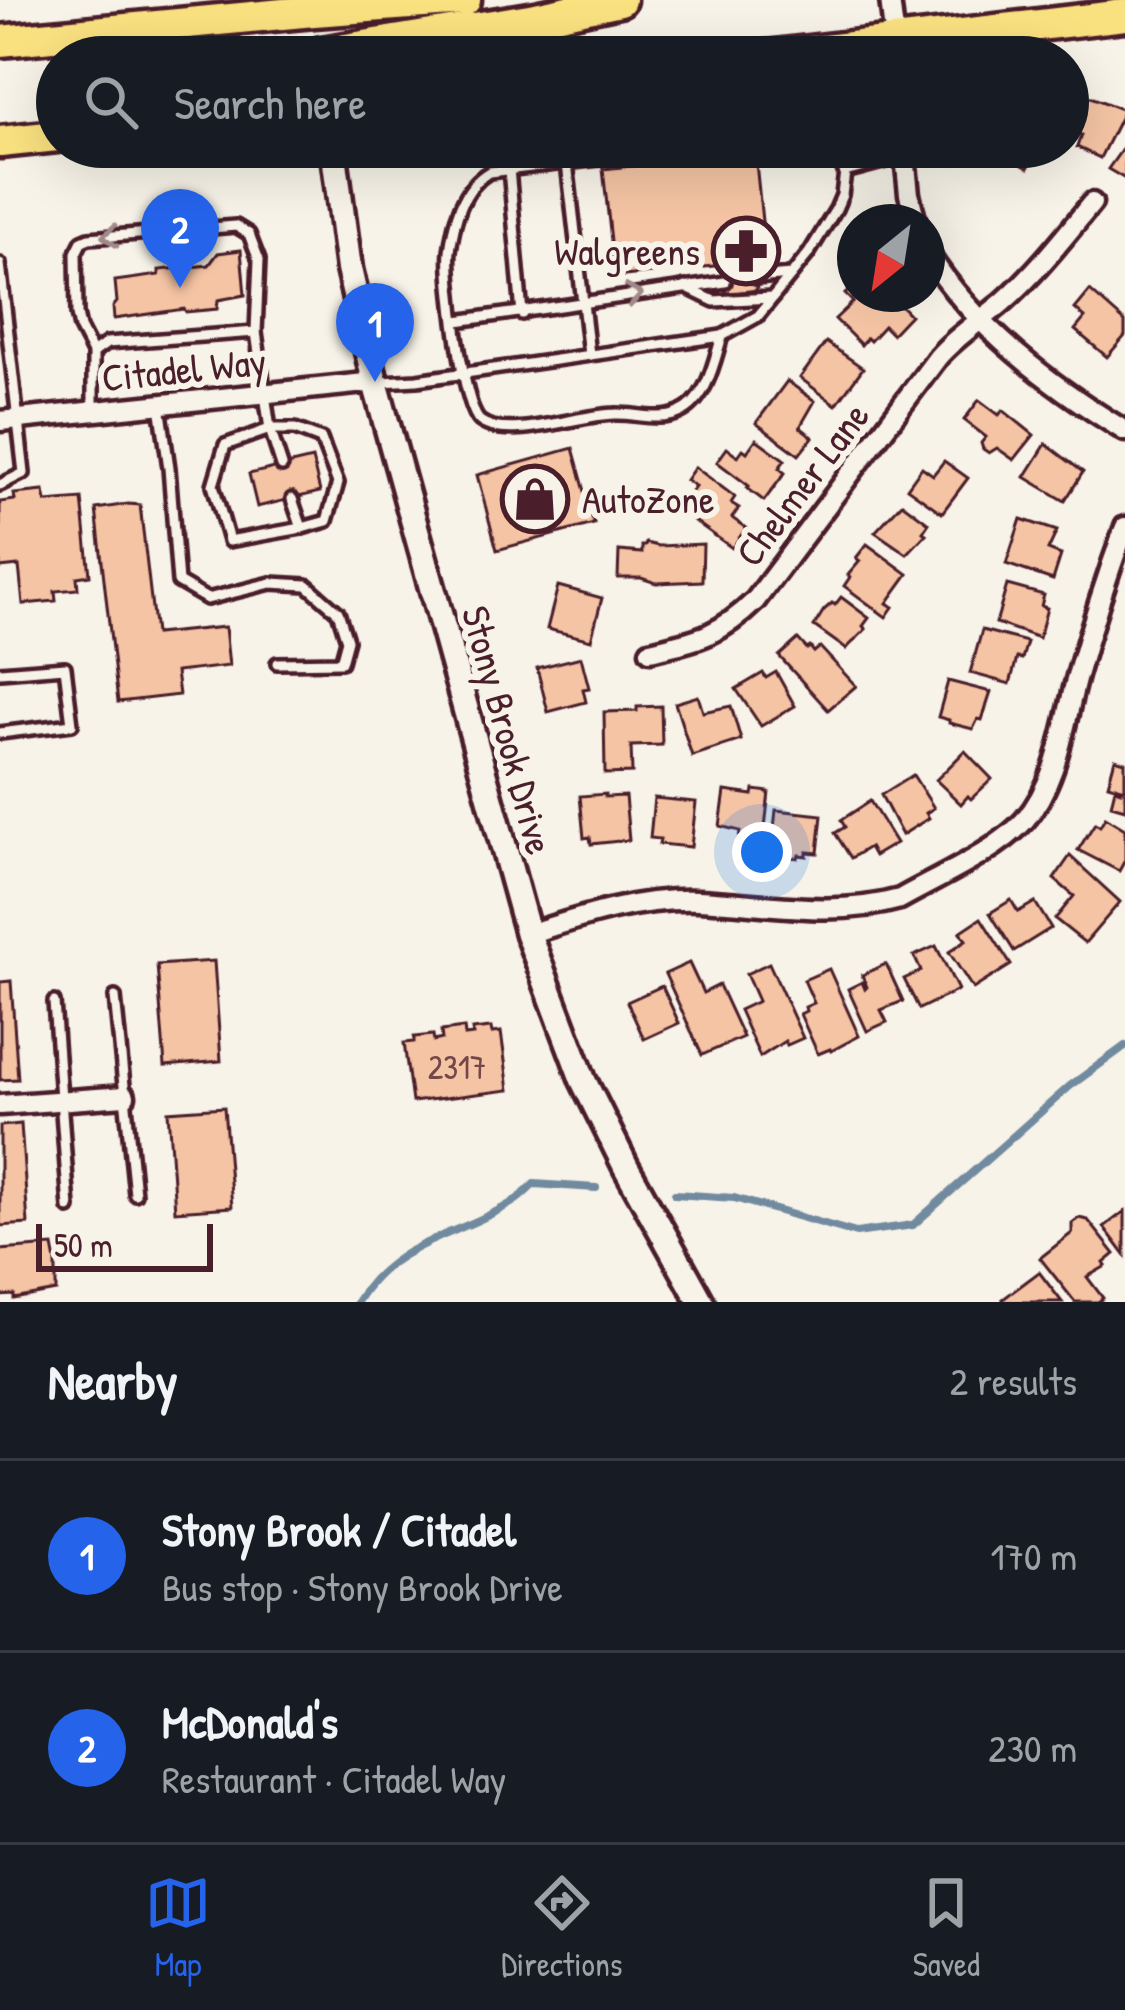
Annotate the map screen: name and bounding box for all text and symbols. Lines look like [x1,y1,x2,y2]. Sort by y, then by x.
search box [36,36,1089,168]
icon: search [78,69,144,135]
text: Search here [174,72,366,133]
pin: 2 [141,189,219,288]
north arrow [837,204,945,312]
pharmacy icon: Walgreens [711,216,781,286]
one-way arrow [100,223,119,248]
place label: Walgreens [554,224,700,277]
pin: 1 [336,283,414,382]
one-way arrow [624,284,644,309]
street label: Citadel Way [99,334,269,403]
street label: Chelmer Lane [722,391,881,577]
shop icon: AutoZone [500,464,570,534]
place label: AutoZone [582,472,714,525]
street label: Stony Brook Drive [450,600,567,860]
your location [732,822,792,882]
house number: 2317 [428,1045,486,1089]
scale bar [36,1218,213,1271]
text: 50 m [54,1223,113,1267]
text: Nearby [48,1346,178,1415]
text: 2 results [950,1354,1077,1407]
text: Stony Brook / Citadel [162,1499,516,1560]
text: 1 [80,1529,94,1582]
text: 170 m [991,1529,1077,1582]
text: Bus stop · Stony Brook Drive [162,1560,563,1613]
text: McDonald's [162,1691,338,1752]
text: 2 [78,1721,96,1774]
text: 230 m [988,1721,1077,1774]
text: Restaurant · Citadel Way [162,1752,506,1805]
tab: Map [145,1870,211,1986]
tab: Directions [501,1870,623,1986]
tab: Saved [913,1870,980,1986]

